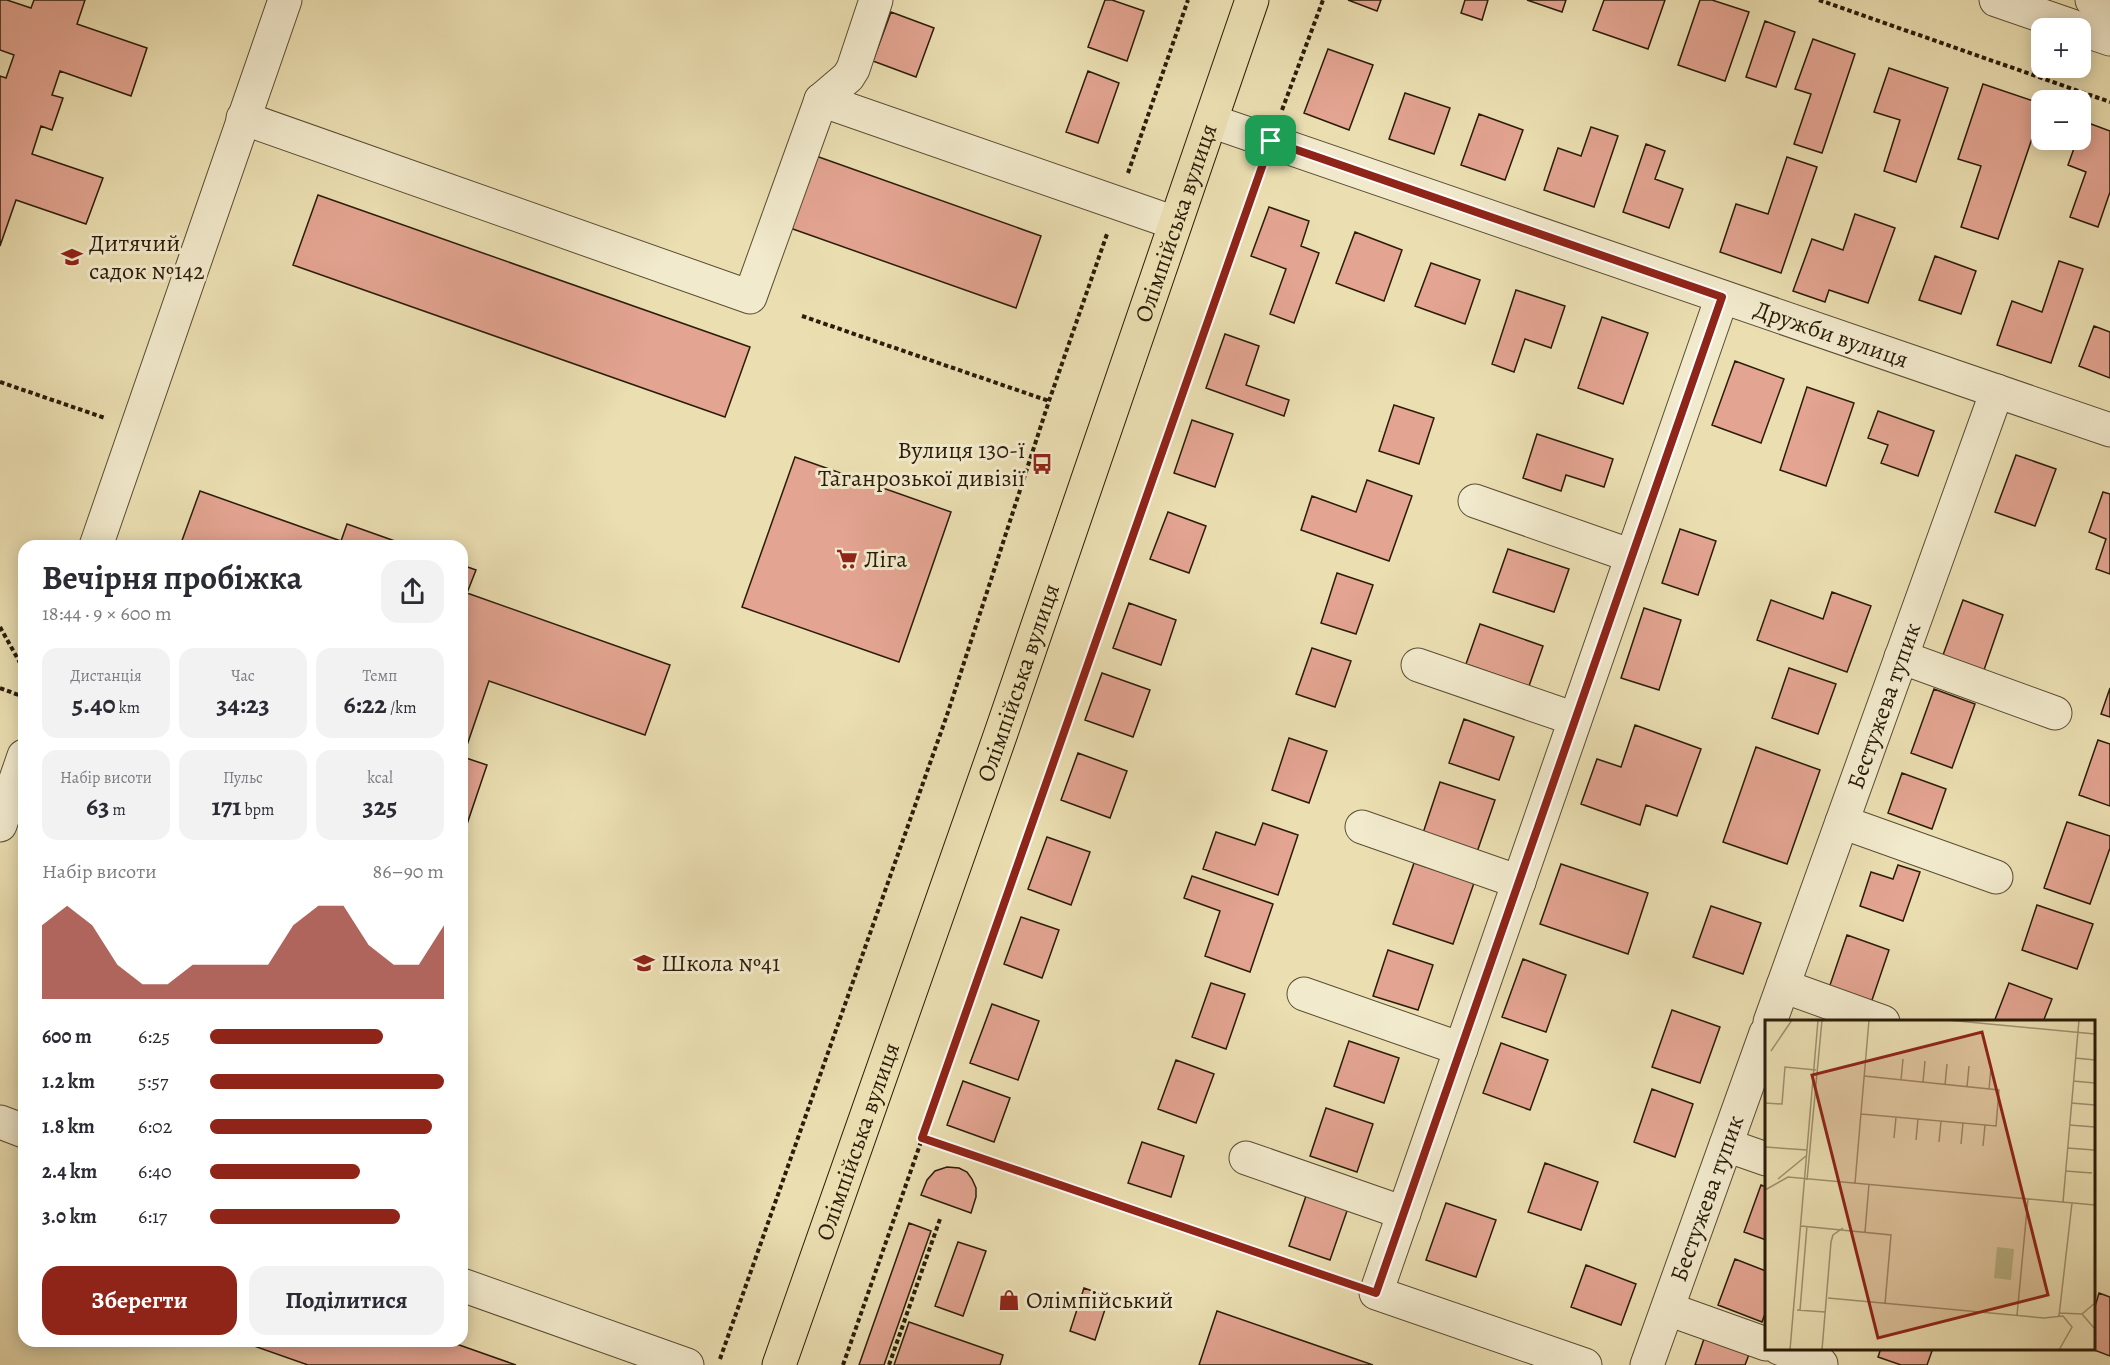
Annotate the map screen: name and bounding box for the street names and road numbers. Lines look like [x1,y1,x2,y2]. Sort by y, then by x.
street label: Олімпійська вулиця [1127,119,1224,326]
street label: Дружби вулиця [1750,293,1913,376]
street label: Олімпійська вулиця [969,579,1067,786]
street label: Бестужева тупик [1839,618,1928,793]
street label: Олімпійська вулиця [808,1038,907,1245]
street label: Бестужева тупик [1662,1111,1751,1286]

